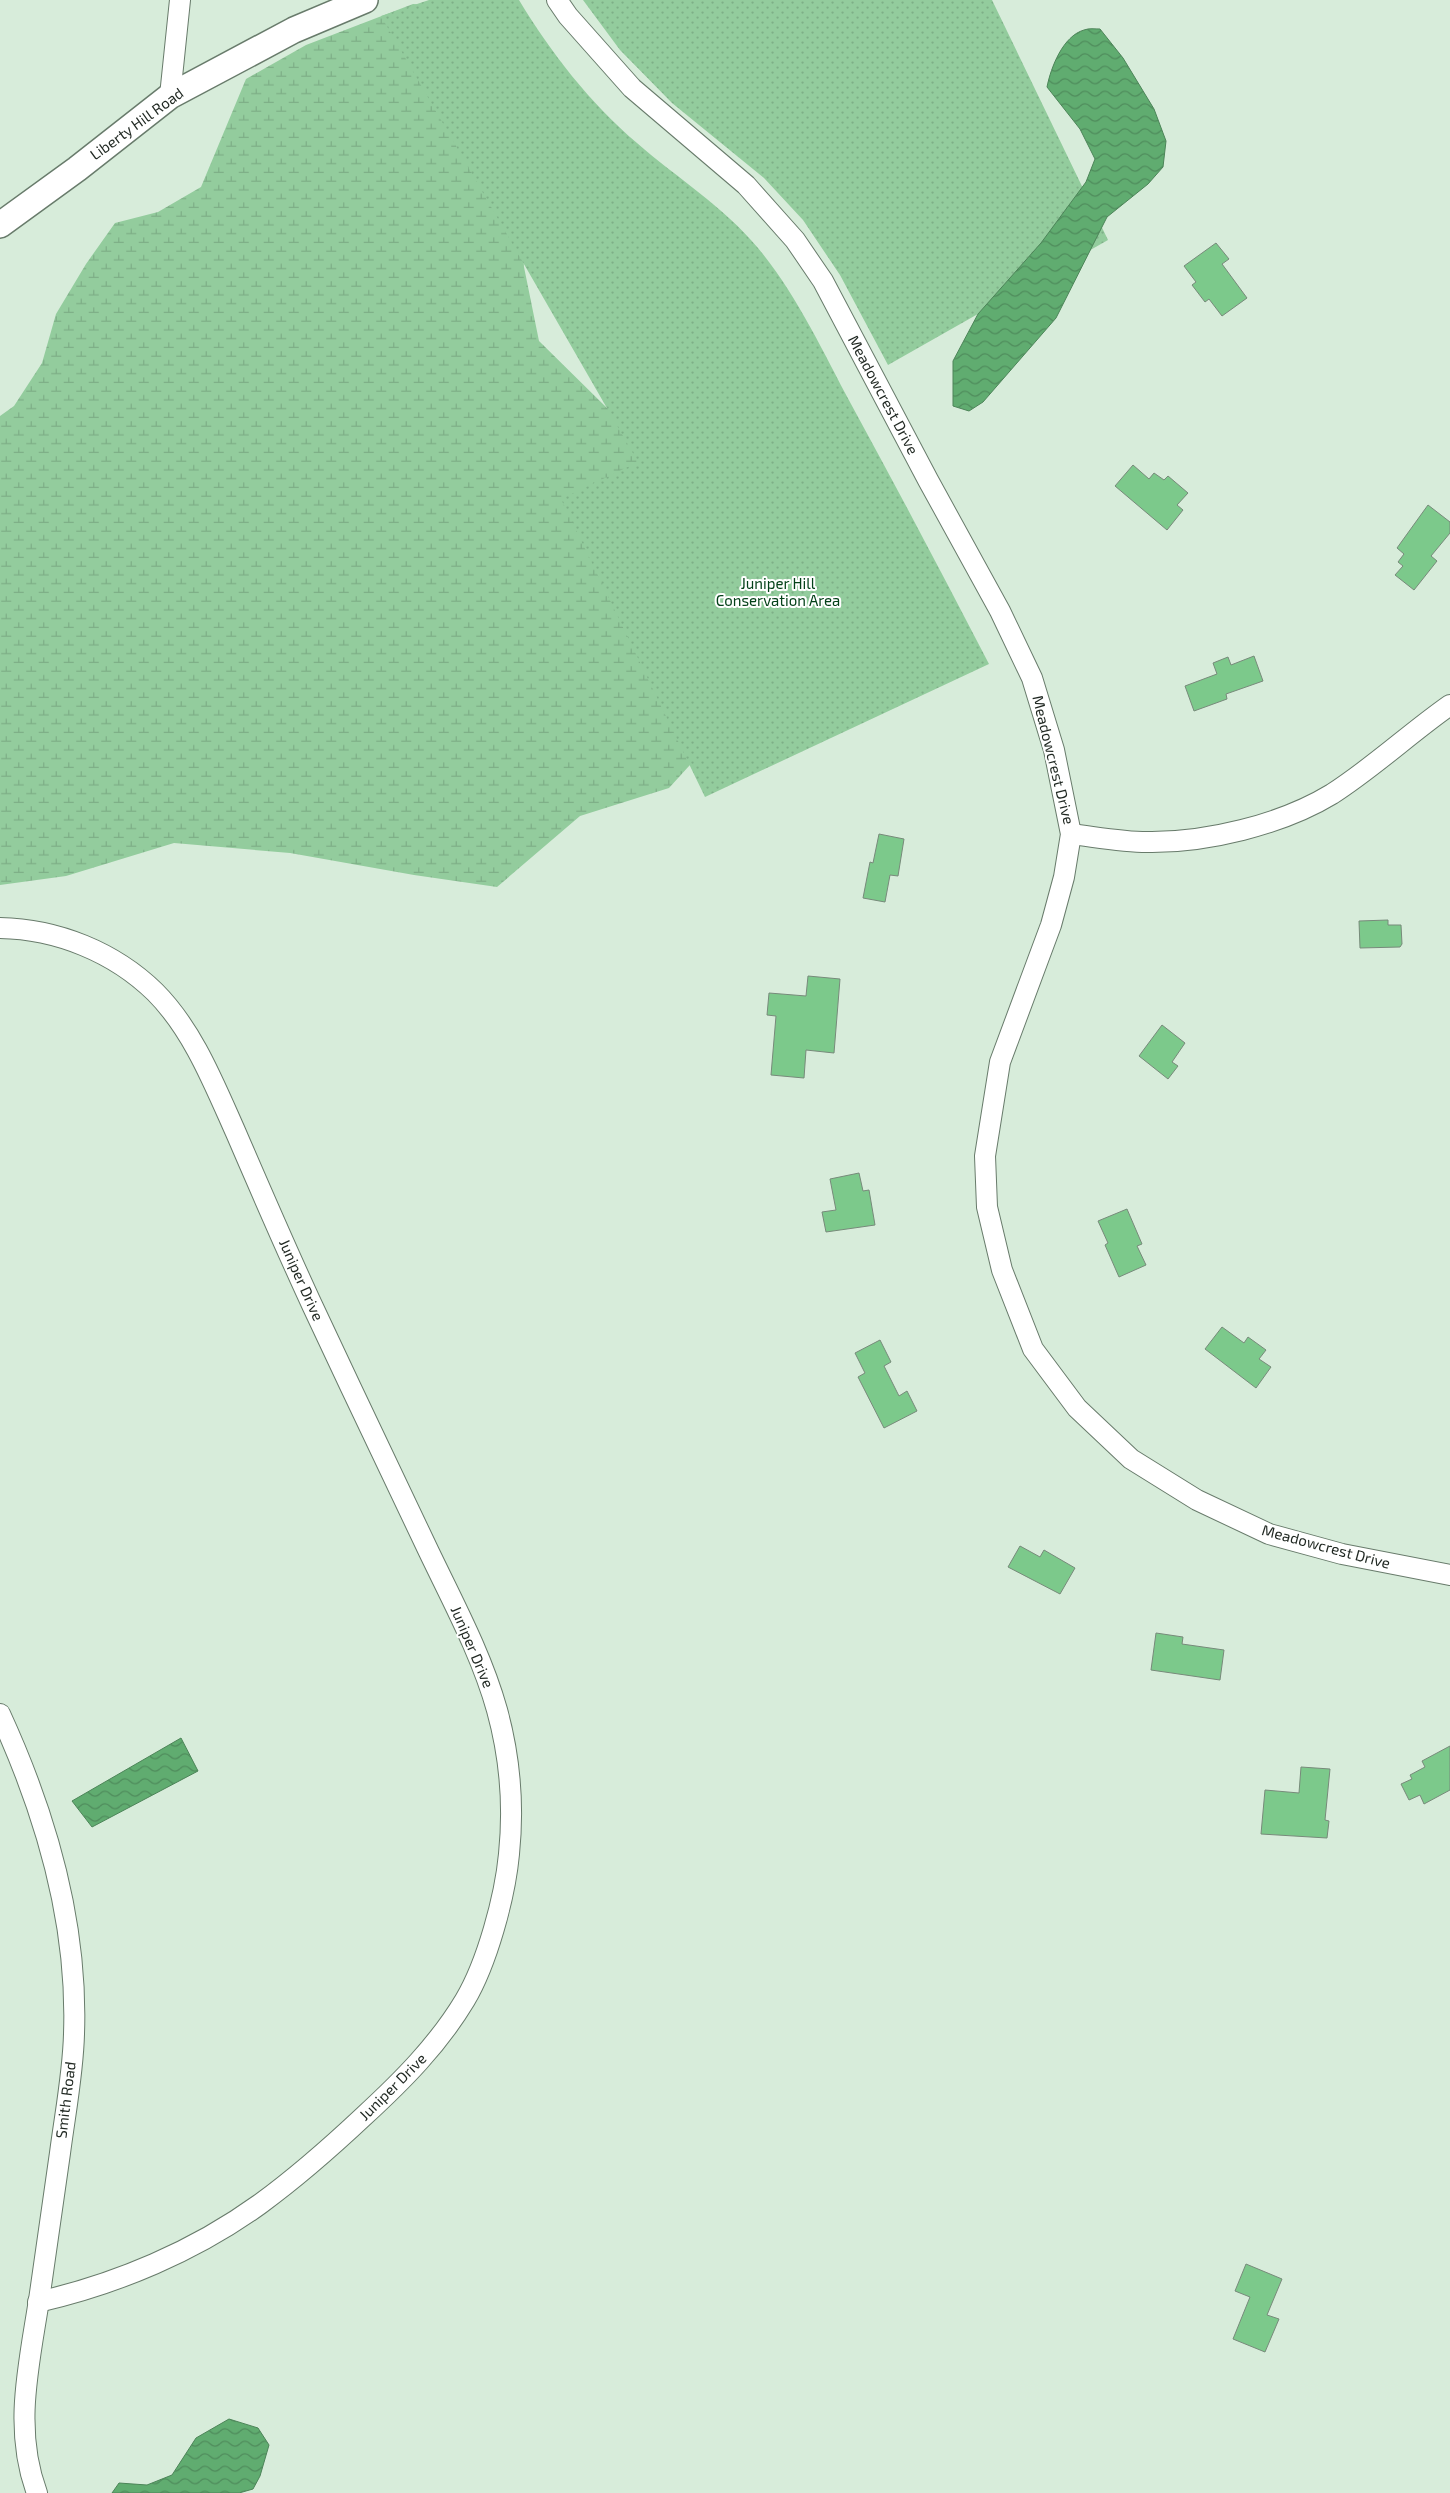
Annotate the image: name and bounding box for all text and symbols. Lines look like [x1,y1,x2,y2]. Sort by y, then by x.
street label: Liberty Hill Road [86,83,187,163]
street label: Meadowcrest Drive [845,332,923,457]
park label: Juniper Hill Conservation Area [716,574,840,609]
street label: Meadowcrest Drive [1029,693,1079,826]
street label: Juniper Drive [276,1236,328,1323]
street label: Meadowcrest Drive [1260,1520,1393,1572]
street label: Juniper Drive [448,1603,498,1690]
street label: Juniper Drive [355,2049,430,2124]
street label: Smith Road [51,2060,79,2139]

